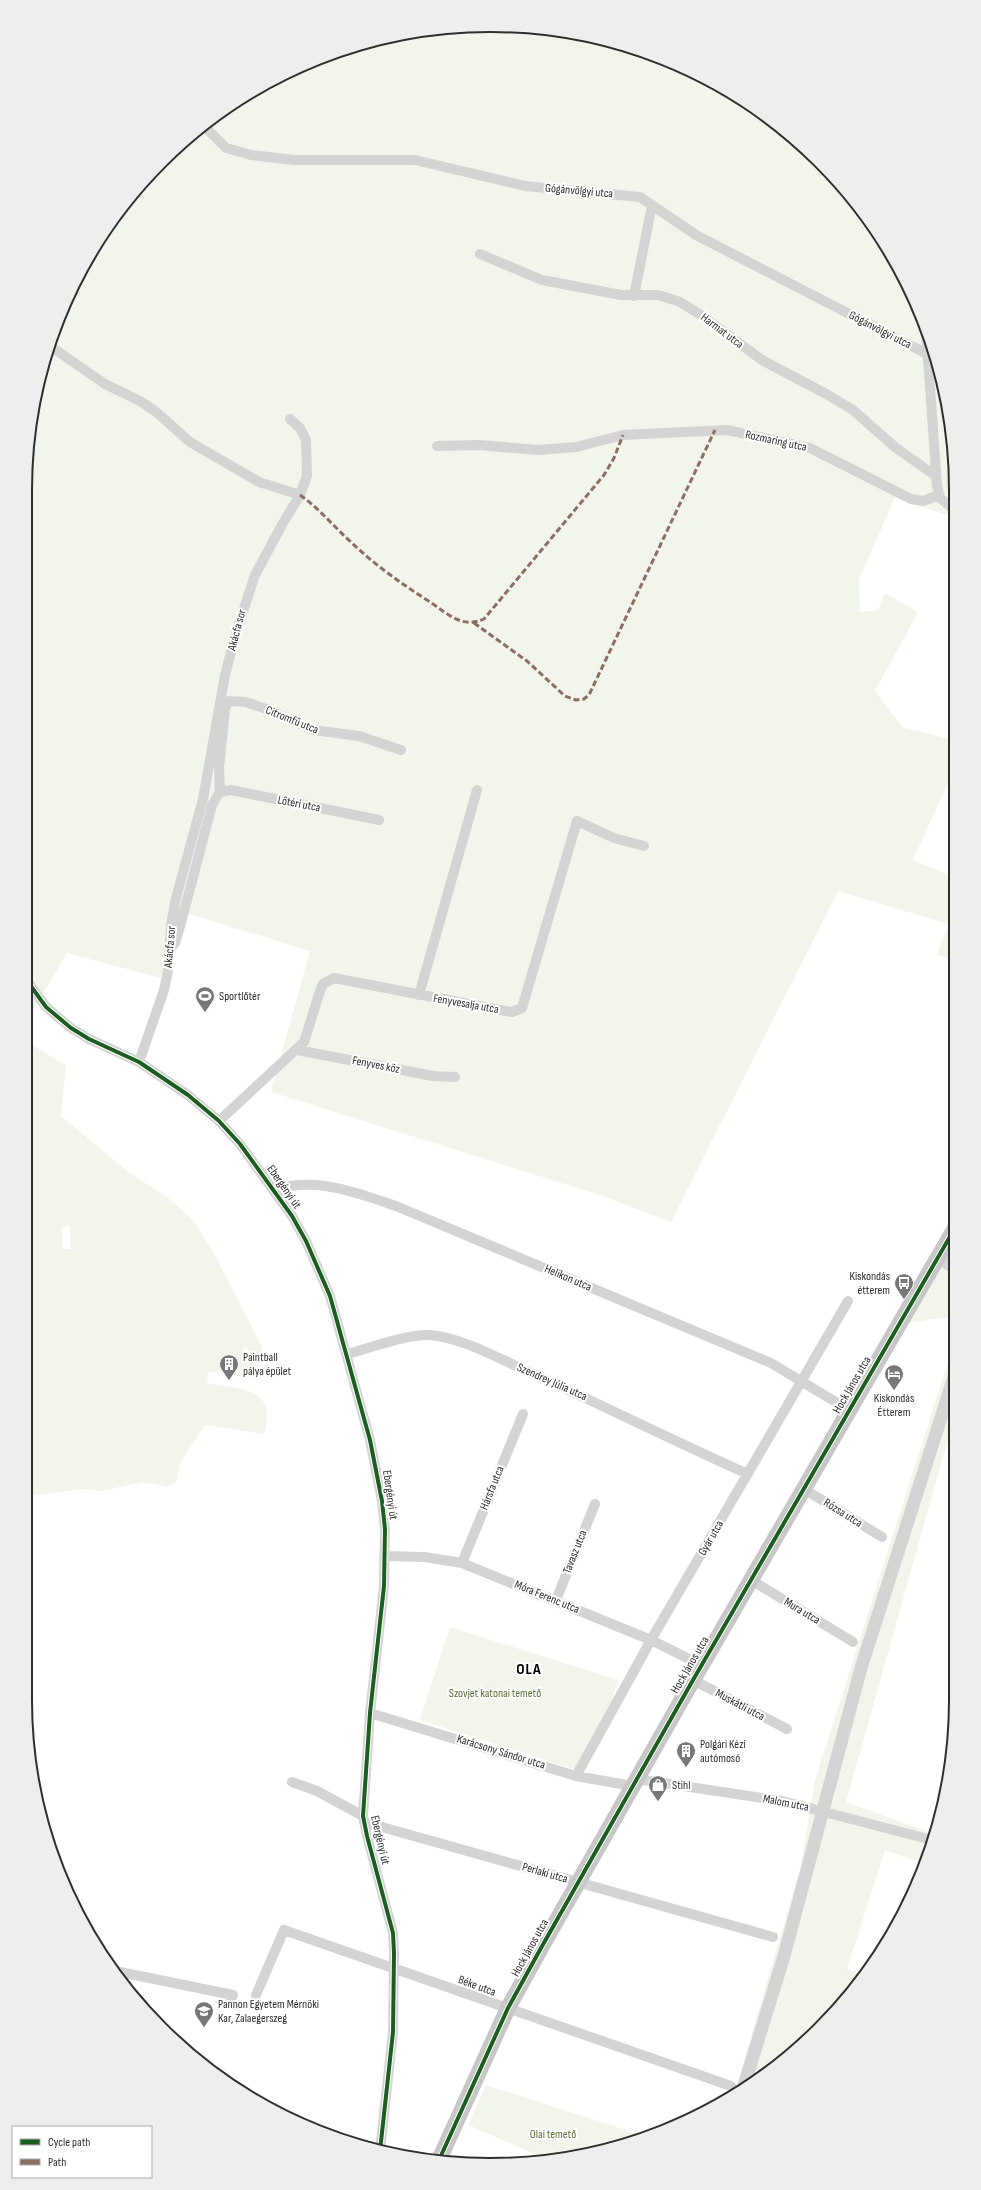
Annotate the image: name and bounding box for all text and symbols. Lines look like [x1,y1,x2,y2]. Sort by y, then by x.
street label: Gógánvölgyi utca [544,181,614,201]
street label: Gógánvölgyi utca [846,308,914,352]
street label: Harmat utca [698,310,747,352]
street label: Rozmaring utca [744,427,808,455]
street label: Akácfa sor [224,607,250,653]
street label: Citromfű utca [263,703,321,738]
street label: Lőtéri utca [276,793,322,816]
street label: Akácfa sor [161,925,179,970]
sports icon: Sportlőtér [194,985,216,1013]
place label: Sportlőtér [219,989,261,1004]
street label: Fenyvesalja utca [432,991,500,1017]
street label: Fenyves köz [351,1053,402,1077]
street label: Ebergényi út [264,1162,305,1212]
street label: Helikon utca [542,1261,594,1295]
place label: Kiskondás étterem [850,1269,890,1298]
bus stop icon: Kiskondás étterem [893,1272,915,1300]
place label: Paintball pálya épület [243,1350,292,1379]
building icon: Paintball pálya épület [218,1353,240,1381]
street label: Hock János utca [830,1353,875,1416]
street label: Szendrey Júlia utca [515,1360,590,1404]
hotel icon: Kiskondás Étterem [883,1363,905,1391]
place label: Kiskondás Étterem [874,1391,914,1420]
street label: Hársfa utca [476,1464,508,1512]
street label: Ebergényi út [379,1469,401,1521]
street label: Rózsa utca [821,1495,866,1531]
street label: Gyár utca [695,1517,727,1558]
street label: Tavasz utca [559,1528,591,1576]
street label: Móra Ferenc utca [512,1577,582,1617]
street label: Mura utca [781,1594,823,1628]
street label: Hock János utca [668,1633,713,1696]
district label: OLA [516,1660,542,1679]
park label: Szovjet katonai temető [449,1686,541,1701]
street label: Muskátli utca [713,1686,768,1724]
street label: Karácsony Sándor utca [455,1731,547,1773]
place label: Polgári Kézi autómosó [700,1737,746,1766]
building icon: Polgári Kézi autómosó [675,1740,697,1768]
shop icon: Stihl [647,1774,669,1802]
place label: Stihl [672,1778,690,1793]
street label: Malom utca [762,1791,811,1815]
street label: Ebergényi út [367,1814,393,1866]
street label: Perlaki utca [520,1859,570,1887]
street label: Hock János utca [508,1916,552,1979]
street label: Béke utca [456,1972,498,2000]
place label: Pannon Egyetem Mérnöki Kar, Zalaegerszeg [218,1997,319,2026]
school or university icon: Pannon Egyetem Mérnöki Kar, Zalaegerszeg [193,2000,215,2028]
legend [12,2126,152,2178]
park label: Olai temető [530,2127,576,2142]
text: Cycle path [48,2135,90,2150]
text: Path [48,2155,66,2170]

